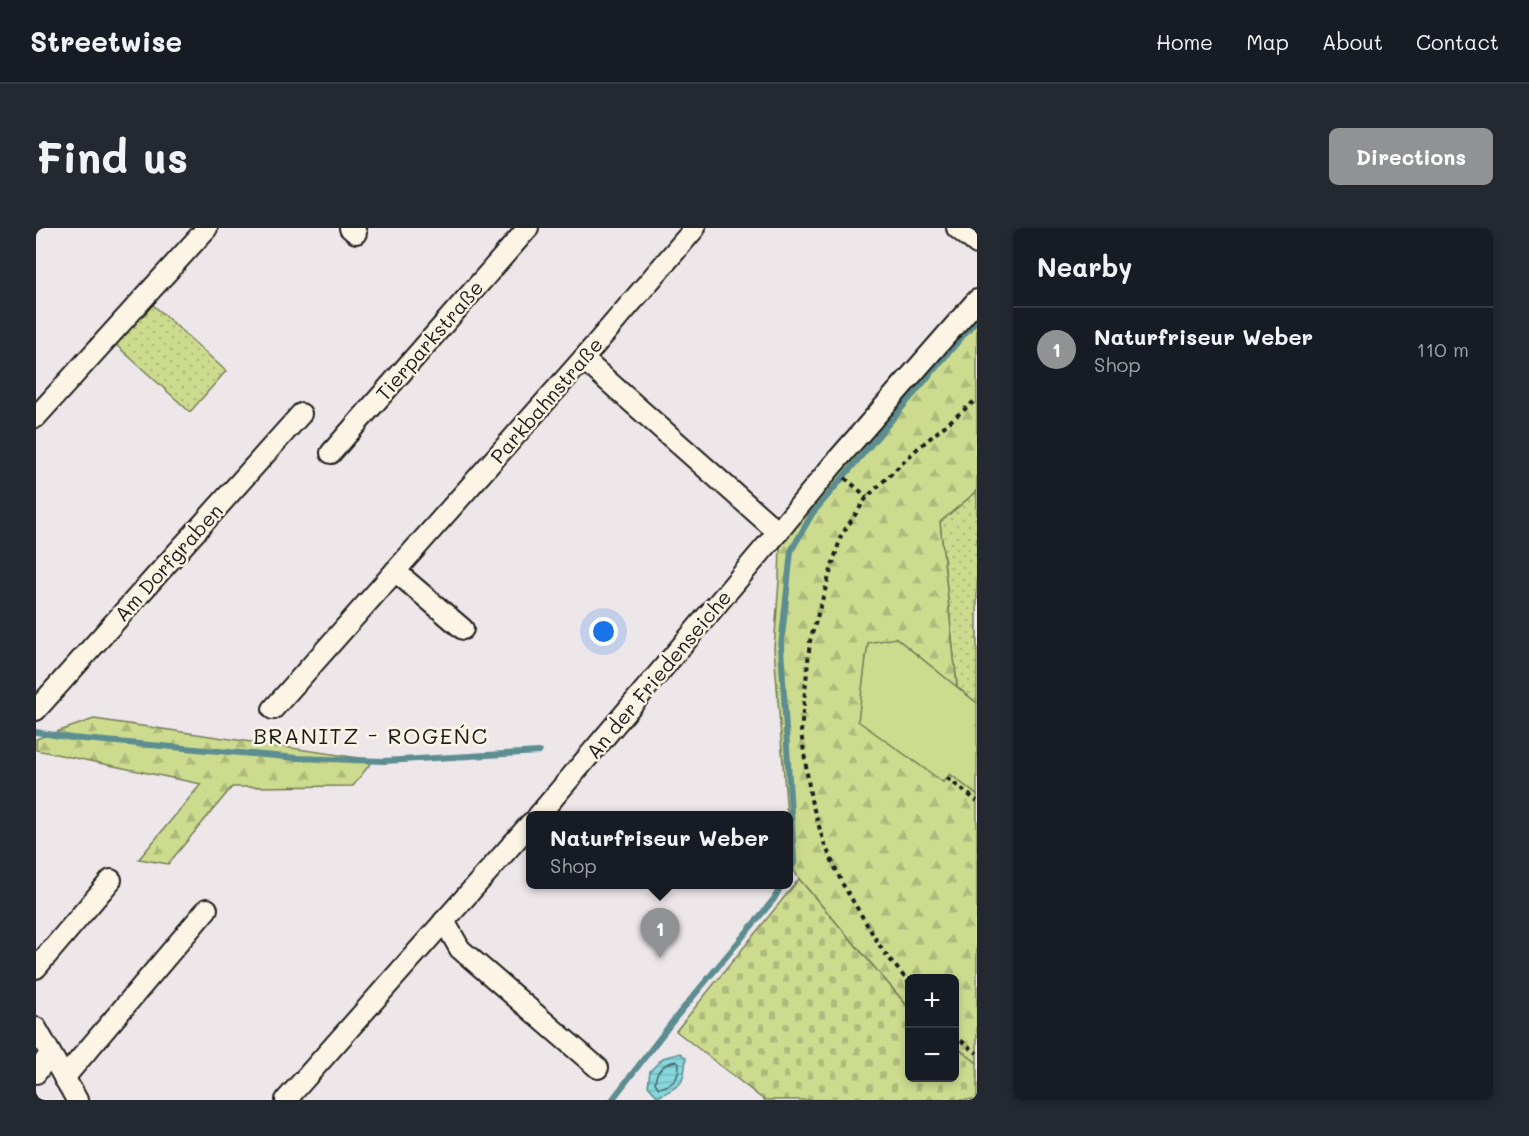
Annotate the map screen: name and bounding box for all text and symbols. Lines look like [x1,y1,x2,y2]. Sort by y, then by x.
text: Streetwise [30,23,182,59]
text: Home [1156,28,1213,55]
text: Map [1246,28,1289,55]
text: About [1322,28,1383,55]
text: Contact [1416,28,1499,55]
button: Directions [1329,128,1493,185]
text: Find us [36,129,188,184]
text: Nearby [1037,250,1132,284]
street label: Tierparkstraße [370,274,488,406]
text: Naturfriseur Weber [1094,322,1313,351]
street label: Parkbahnstraße [484,331,608,469]
text: 1 [1052,336,1061,362]
text: 110 m [1416,336,1469,362]
text: Shop [1094,351,1141,377]
street label: Am Dorfgraben [108,498,228,626]
street label: An der Friedenseiche [580,584,736,764]
your location [589,617,618,646]
district label: BRANITZ - ROGEŃC [253,721,489,750]
popup [526,811,793,889]
text: Naturfriseur Weber [550,823,769,852]
text: Shop [550,852,597,878]
pin: 1 [640,908,680,958]
map controls [905,974,959,1082]
button: + [905,974,959,1028]
button: − [905,1028,959,1082]

